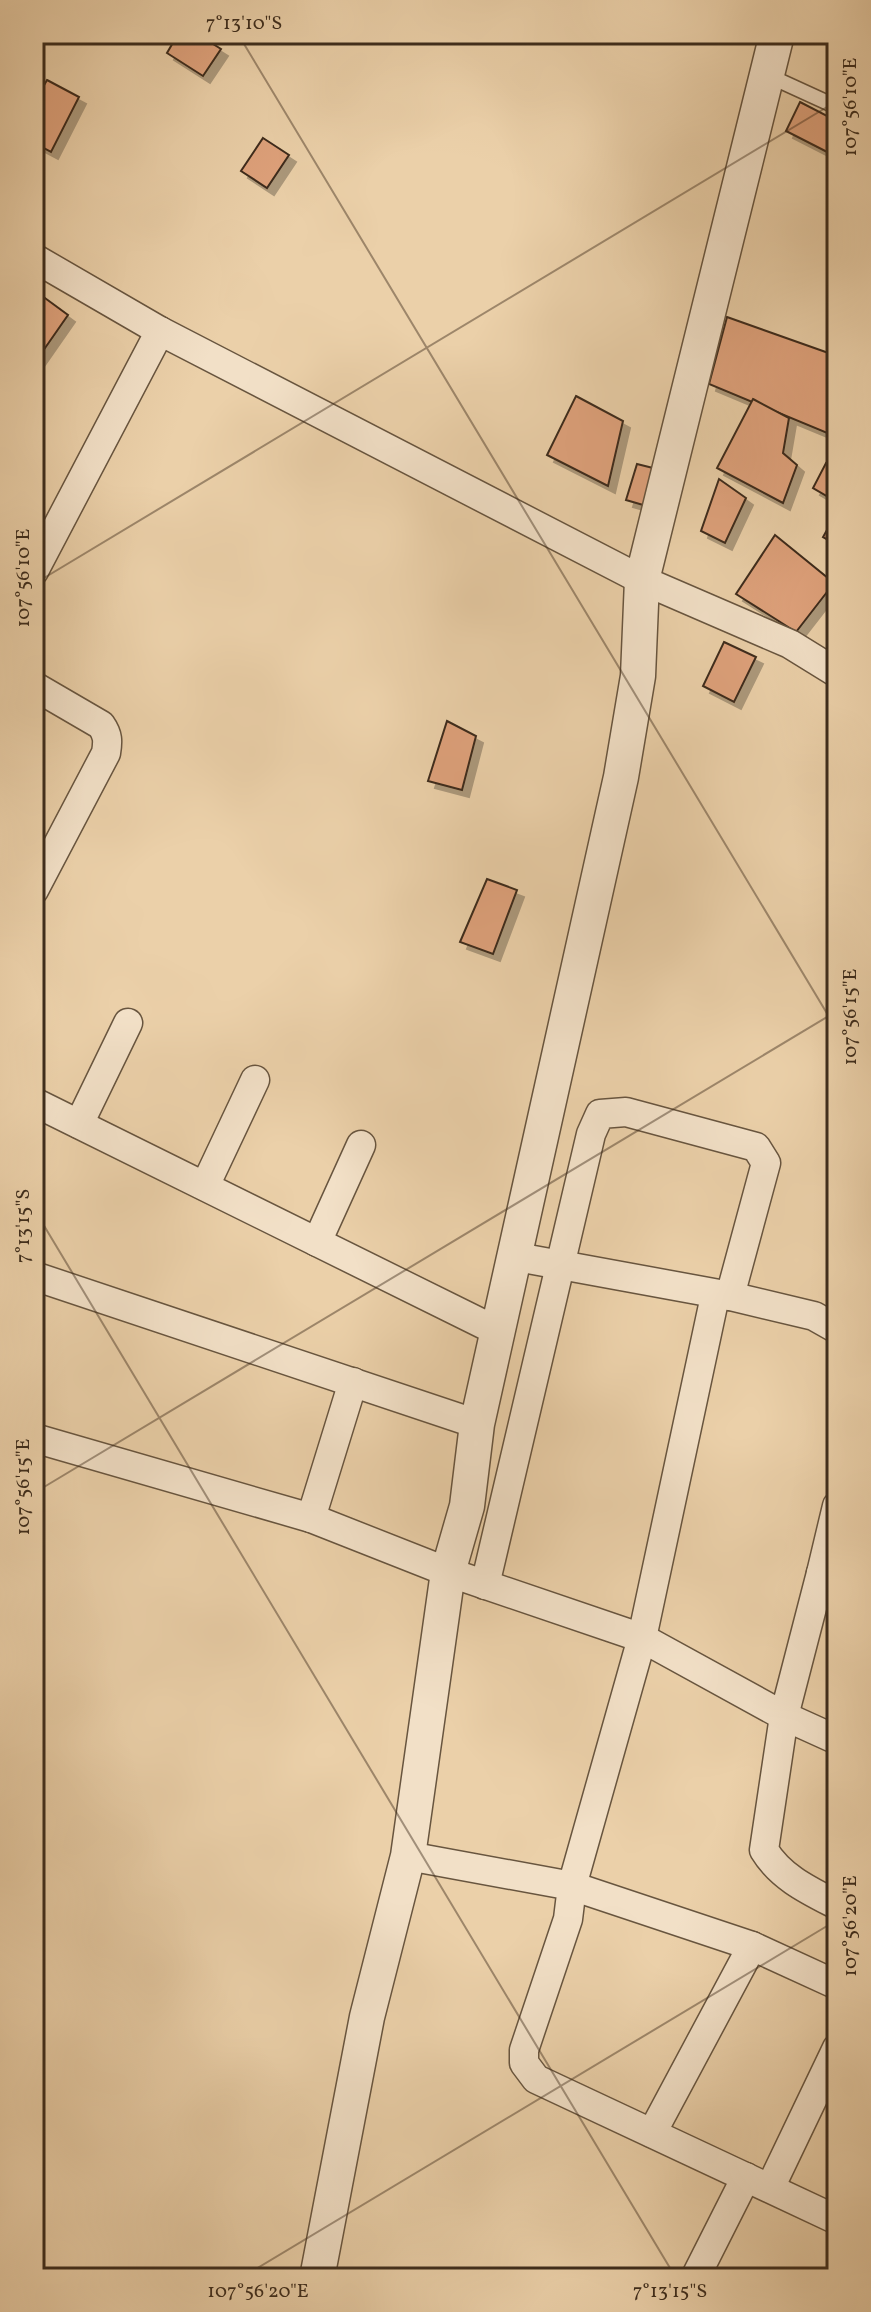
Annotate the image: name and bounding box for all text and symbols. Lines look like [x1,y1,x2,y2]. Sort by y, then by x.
text: 7°13'10"S [206,10,282,38]
text: 107°56'10"E [837,58,865,156]
text: 107°56'10"E [10,529,38,627]
text: 107°56'15"E [837,969,865,1065]
text: 7°13'15"S [10,1189,38,1263]
text: 107°56'15"E [10,1439,38,1535]
text: 107°56'20"E [837,1875,865,1977]
text: 107°56'20"E [207,2278,309,2306]
text: 7°13'15"S [633,2278,707,2306]

